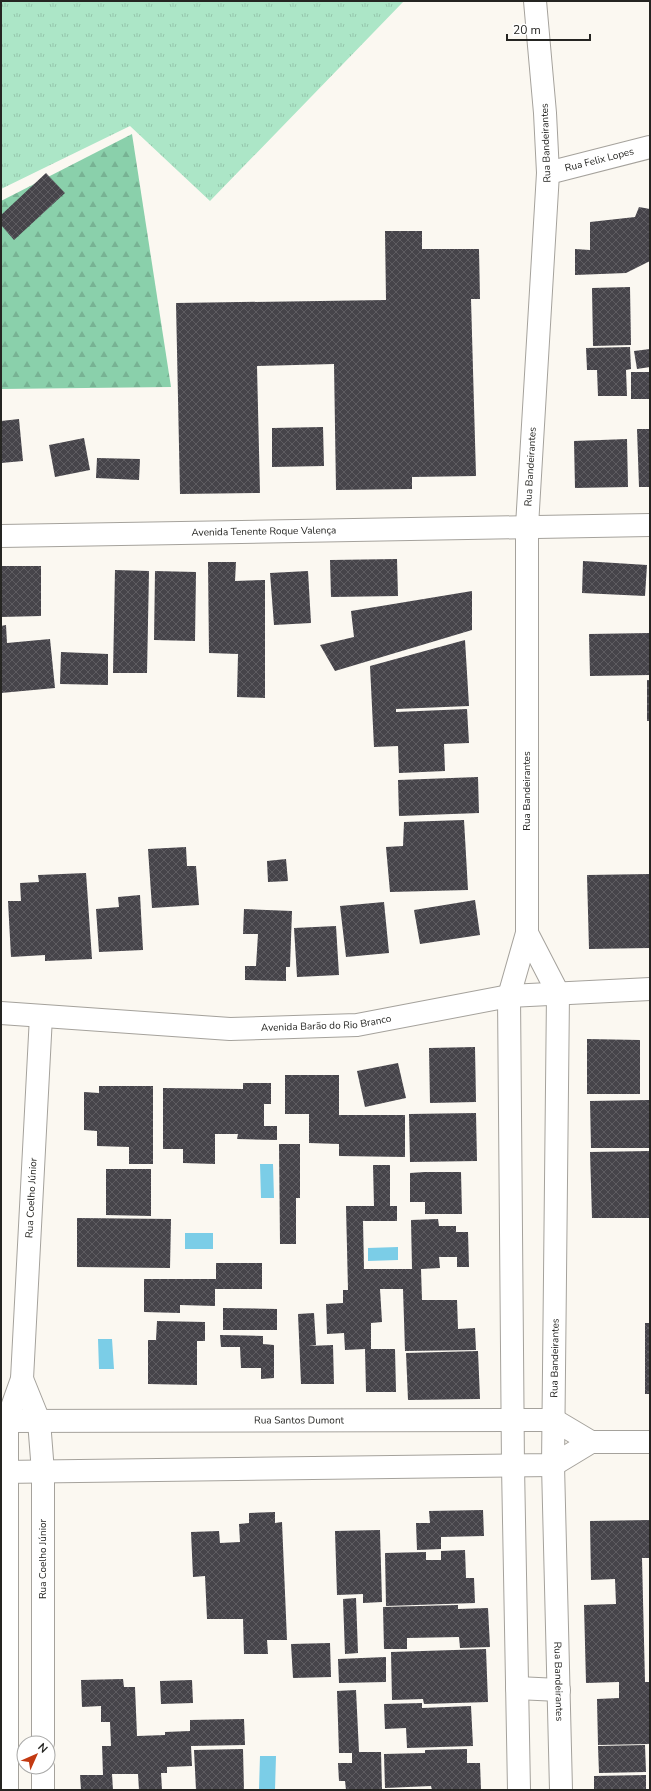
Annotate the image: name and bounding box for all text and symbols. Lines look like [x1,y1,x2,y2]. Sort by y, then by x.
scale bar [507,16,590,42]
text: 20 m [513,22,541,38]
street label: Rua Bandeirantes [538,103,554,183]
street label: Rua Felix Lopes [563,144,636,175]
street label: Rua Bandeirantes [521,426,540,507]
street label: Avenida Tenente Roque Valença [191,523,336,540]
street label: Rua Bandeirantes [520,751,534,831]
street label: Avenida Barão do Rio Branco [261,1012,393,1035]
street label: Rua Coelho Júnior [22,1157,41,1238]
street label: Rua Bandeirantes [547,1318,563,1398]
street label: Rua Santos Dumont [254,1413,345,1428]
street label: Rua Coelho Júnior [36,1518,50,1599]
street label: Rua Bandeirantes [550,1641,566,1722]
north arrow [16,1735,56,1775]
text: N [35,1740,51,1756]

